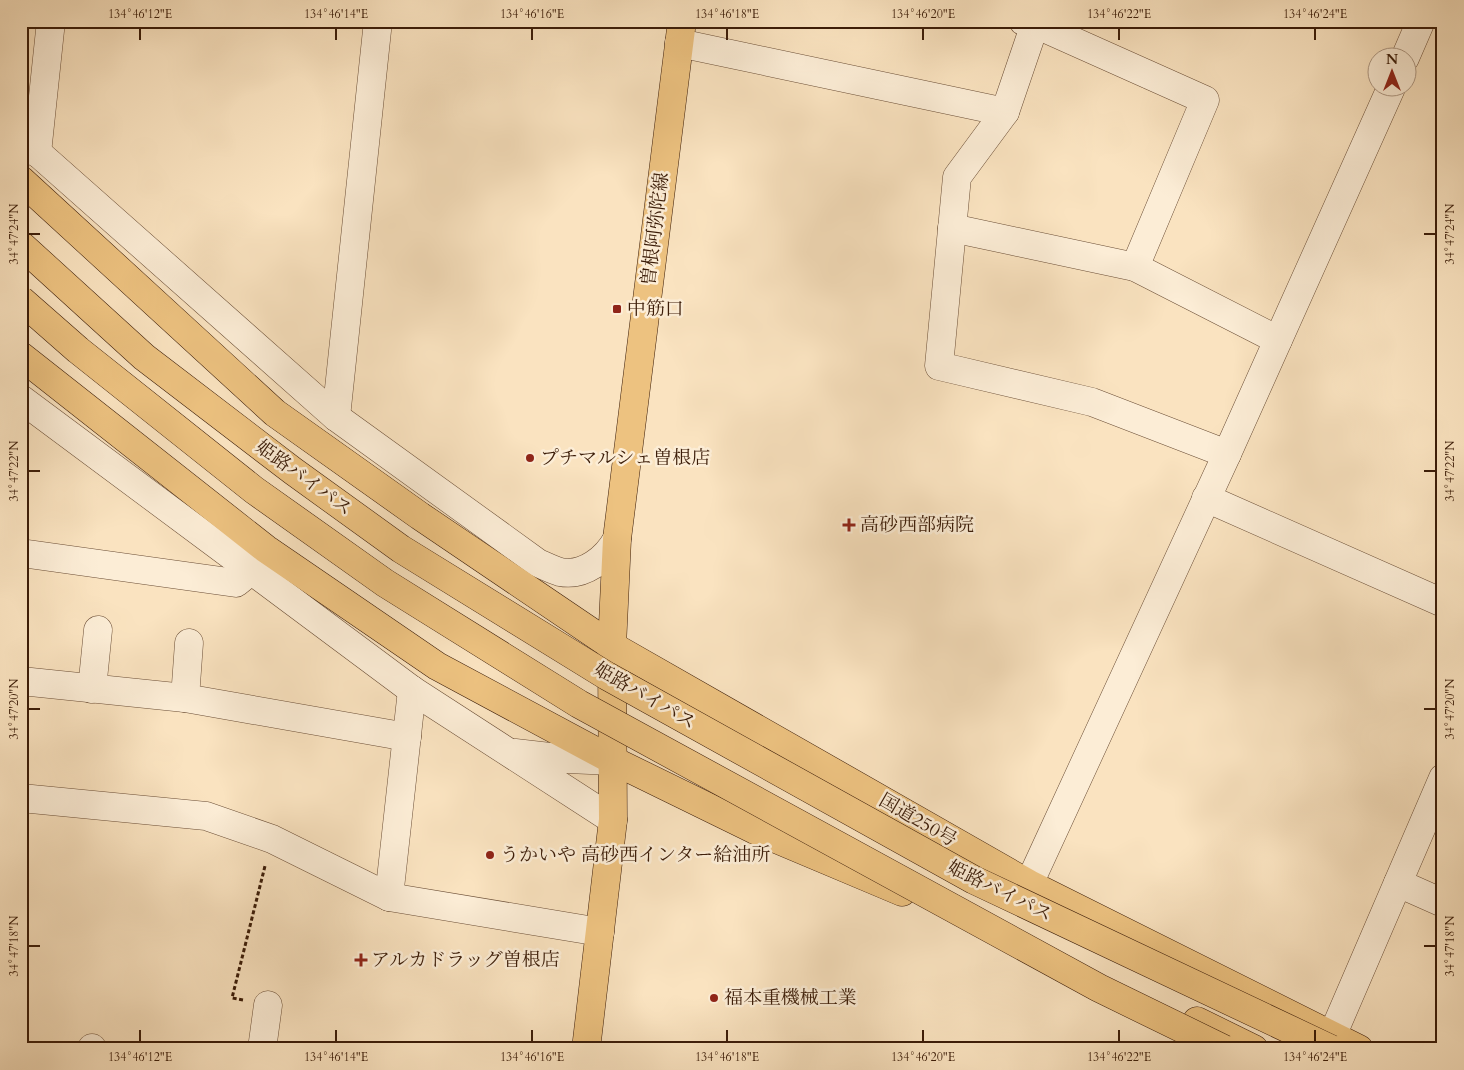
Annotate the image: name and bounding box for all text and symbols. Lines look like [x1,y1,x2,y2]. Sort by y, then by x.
text: 134°46'12"E [108,6,172,22]
text: 134°46'14"E [304,6,368,22]
text: 134°46'16"E [500,6,564,22]
text: 134°46'18"E [695,6,759,22]
text: 134°46'20"E [891,6,955,22]
text: 134°46'22"E [1087,6,1151,22]
text: 134°46'24"E [1283,6,1347,22]
north arrow [1366,48,1416,98]
text: N [1386,50,1398,69]
street label: 曽根阿弥陀線 [635,171,675,287]
text: 34°47'24"N [6,203,22,264]
text: 34°47'24"N [1442,203,1458,264]
place label: 中筋口 [627,296,684,322]
marker: 中筋口 [611,303,623,315]
street label: 姫路バイパス [250,434,358,522]
text: 34°47'22"N [6,440,22,501]
text: 34°47'22"N [1442,440,1458,501]
place label: プチマルシェ曽根店 [540,445,710,471]
marker: プチマルシェ曽根店 [524,452,536,464]
place label: 高砂西部病院 [860,512,974,538]
marker: 高砂西部病院 [842,518,856,532]
street label: 姫路バイパス [589,656,701,736]
text: 34°47'20"N [6,678,22,739]
text: 34°47'20"N [1442,678,1458,739]
street label: 国道250号 [874,787,962,853]
place label: うかいや 高砂西インター給油所 [500,842,770,868]
marker: うかいや 高砂西インター給油所 [484,849,496,861]
street label: 姫路バイパス [943,854,1057,928]
text: 34°47'18"N [6,915,22,976]
text: 34°47'18"N [1442,915,1458,976]
place label: アルカドラッグ曽根店 [371,947,560,973]
marker: アルカドラッグ曽根店 [355,954,367,966]
place label: 福本重機械工業 [724,985,857,1011]
marker: 福本重機械工業 [708,992,720,1004]
text: 134°46'12"E [108,1049,172,1065]
text: 134°46'14"E [304,1049,368,1065]
text: 134°46'16"E [500,1049,564,1065]
text: 134°46'18"E [695,1049,759,1065]
text: 134°46'20"E [891,1049,955,1065]
text: 134°46'22"E [1087,1049,1151,1065]
text: 134°46'24"E [1283,1049,1347,1065]

